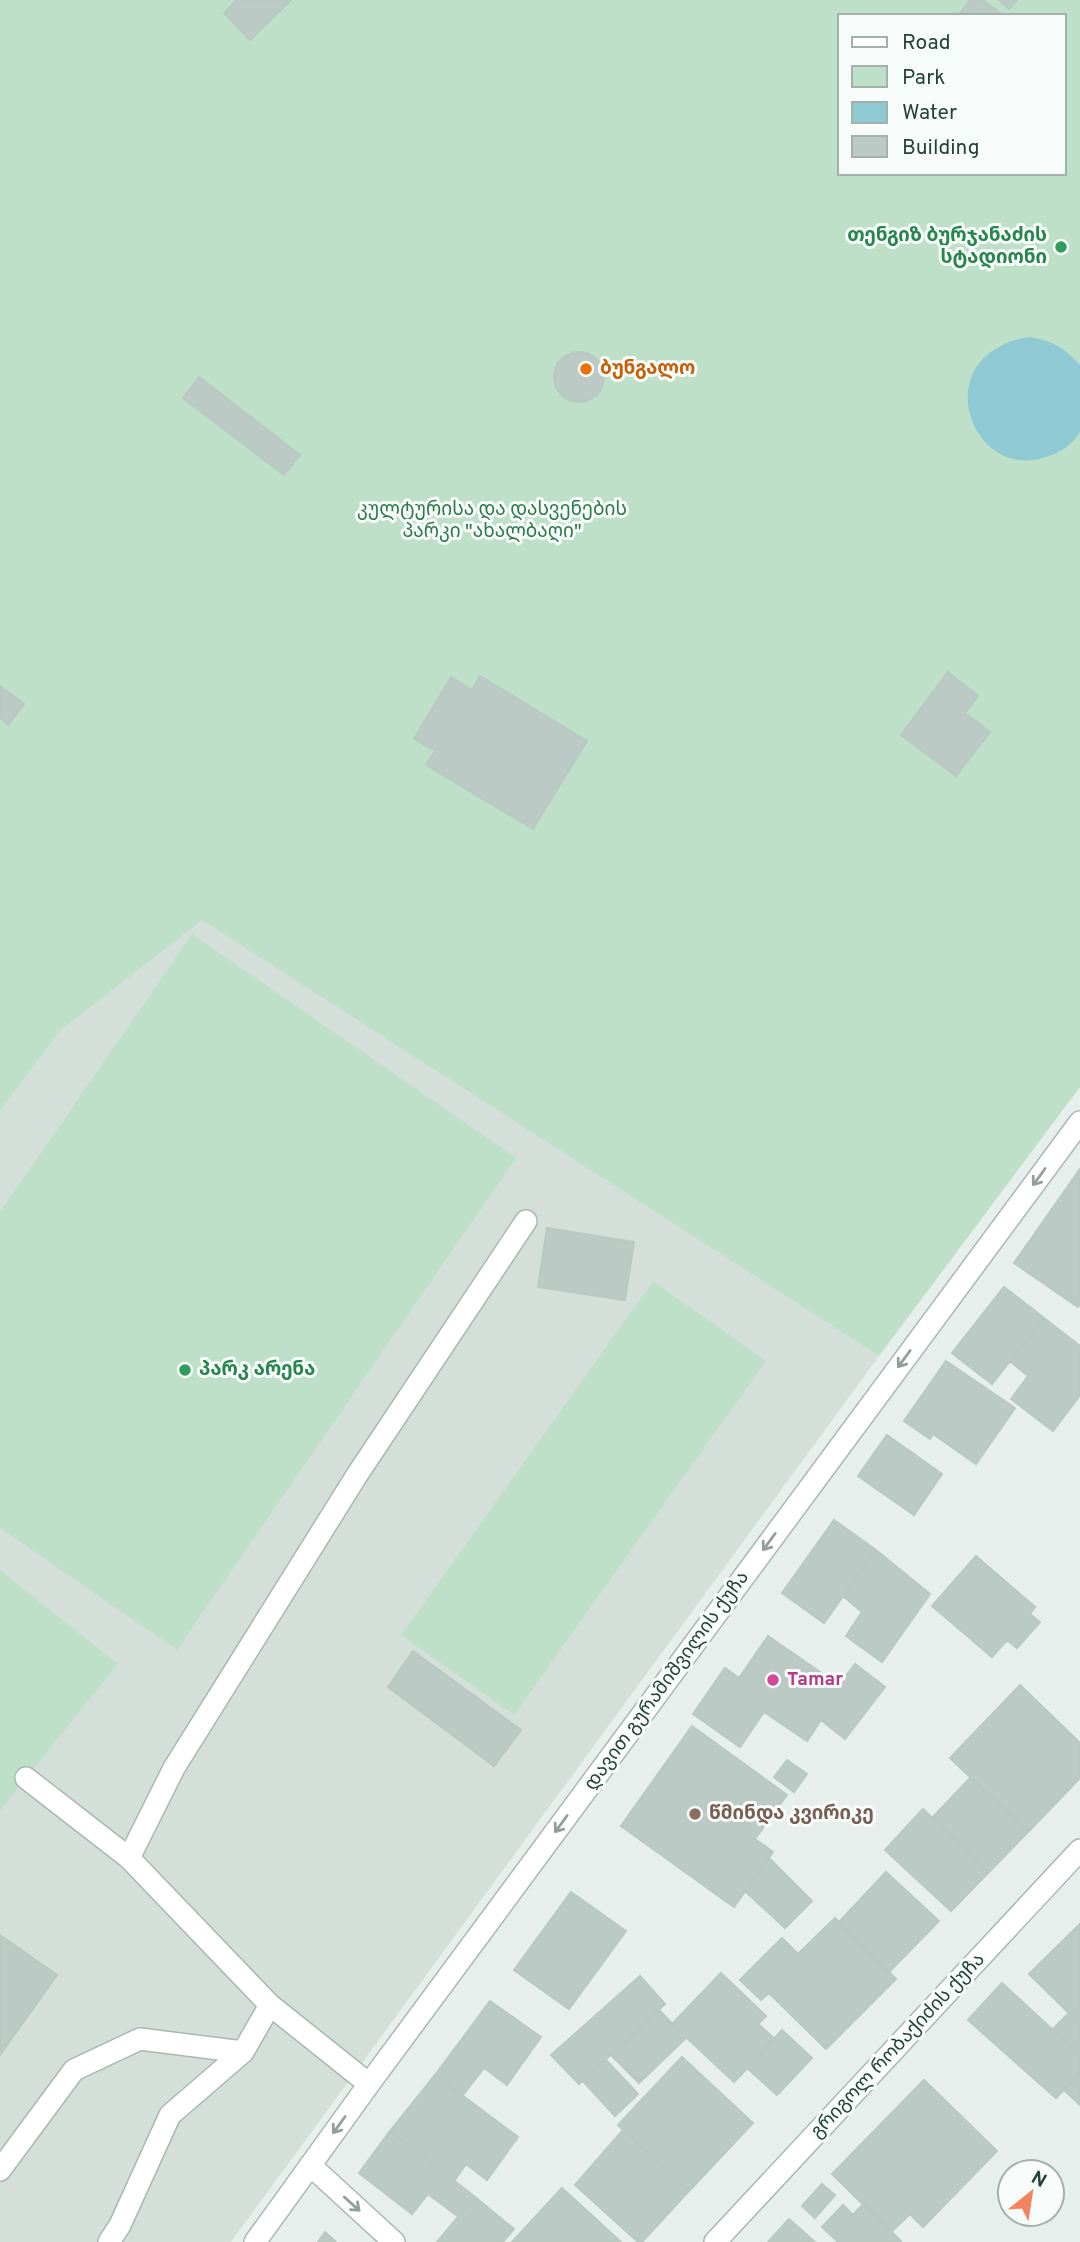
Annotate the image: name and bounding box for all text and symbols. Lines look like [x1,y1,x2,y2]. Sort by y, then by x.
legend [838,14,1066,175]
text: Road [902,30,951,57]
text: Park [902,65,945,92]
text: Water [902,100,957,127]
text: Building [902,135,980,162]
place label: თენგიზ ბურჯანაძის სტადიონი [847,224,1047,270]
marker: თენგიზ ბურჯანაძის სტადიონი [1053,239,1069,255]
place label: ბუნგალო [600,357,695,381]
marker: ბუნგალო [578,361,594,377]
park label: კულტურისა და დასვენების პარკი "ახალბაღი" [357,498,627,544]
one-way arrow [1032,1167,1047,1185]
one-way arrow [897,1350,912,1369]
place label: პარკ არენა [199,1358,315,1382]
marker: პარკ არენა [177,1362,193,1378]
one-way arrow [762,1533,777,1552]
street label: დავით გურამიშვილის ქუჩა [579,1567,755,1795]
place label: Tamar [787,1668,843,1692]
marker: Tamar [765,1672,781,1688]
place label: წმინდა კვირიკე [709,1802,874,1826]
marker: წმინდა კვირიკე [687,1806,703,1822]
one-way arrow [554,1814,568,1833]
street label: გრიგოლ რობაქიძის ქუჩა [806,1948,990,2144]
one-way arrow [332,2115,347,2134]
north arrow [996,2158,1066,2228]
text: N [1027,2166,1050,2194]
one-way arrow [343,2195,360,2212]

